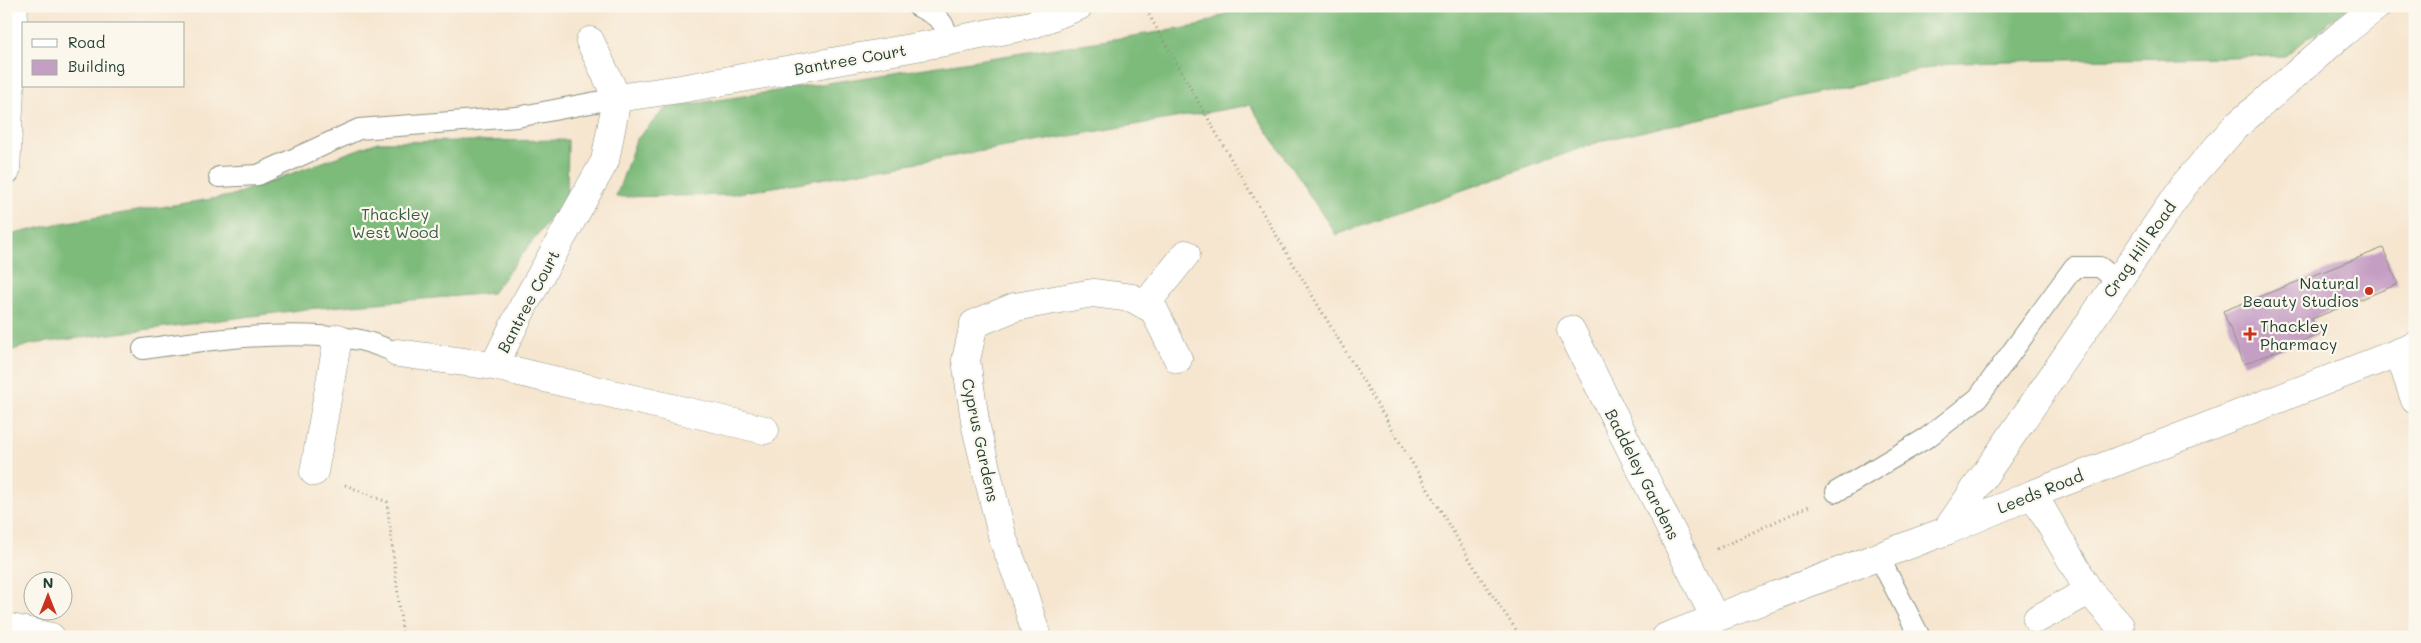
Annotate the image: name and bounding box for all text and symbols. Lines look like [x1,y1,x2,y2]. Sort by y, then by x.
legend [22,22,185,88]
text: Road [68,32,105,52]
street label: Bantree Court [792,39,908,79]
text: Building [68,56,125,76]
street label: Crag Hill Road [2098,197,2180,301]
park label: Thackley West Wood [351,203,439,242]
street label: Bantree Court [492,246,564,356]
place label: Natural Beauty Studios [2243,272,2359,311]
marker: Natural Beauty Studios [2363,285,2375,297]
place label: Thackley Pharmacy [2260,315,2337,354]
marker: Thackley Pharmacy [2244,328,2256,340]
street label: Cyprus Gardens [958,376,1004,504]
street label: Baddeley Gardens [1601,405,1685,543]
street label: Leeds Road [1994,464,2086,518]
north arrow [22,570,72,620]
text: N [43,573,53,592]

